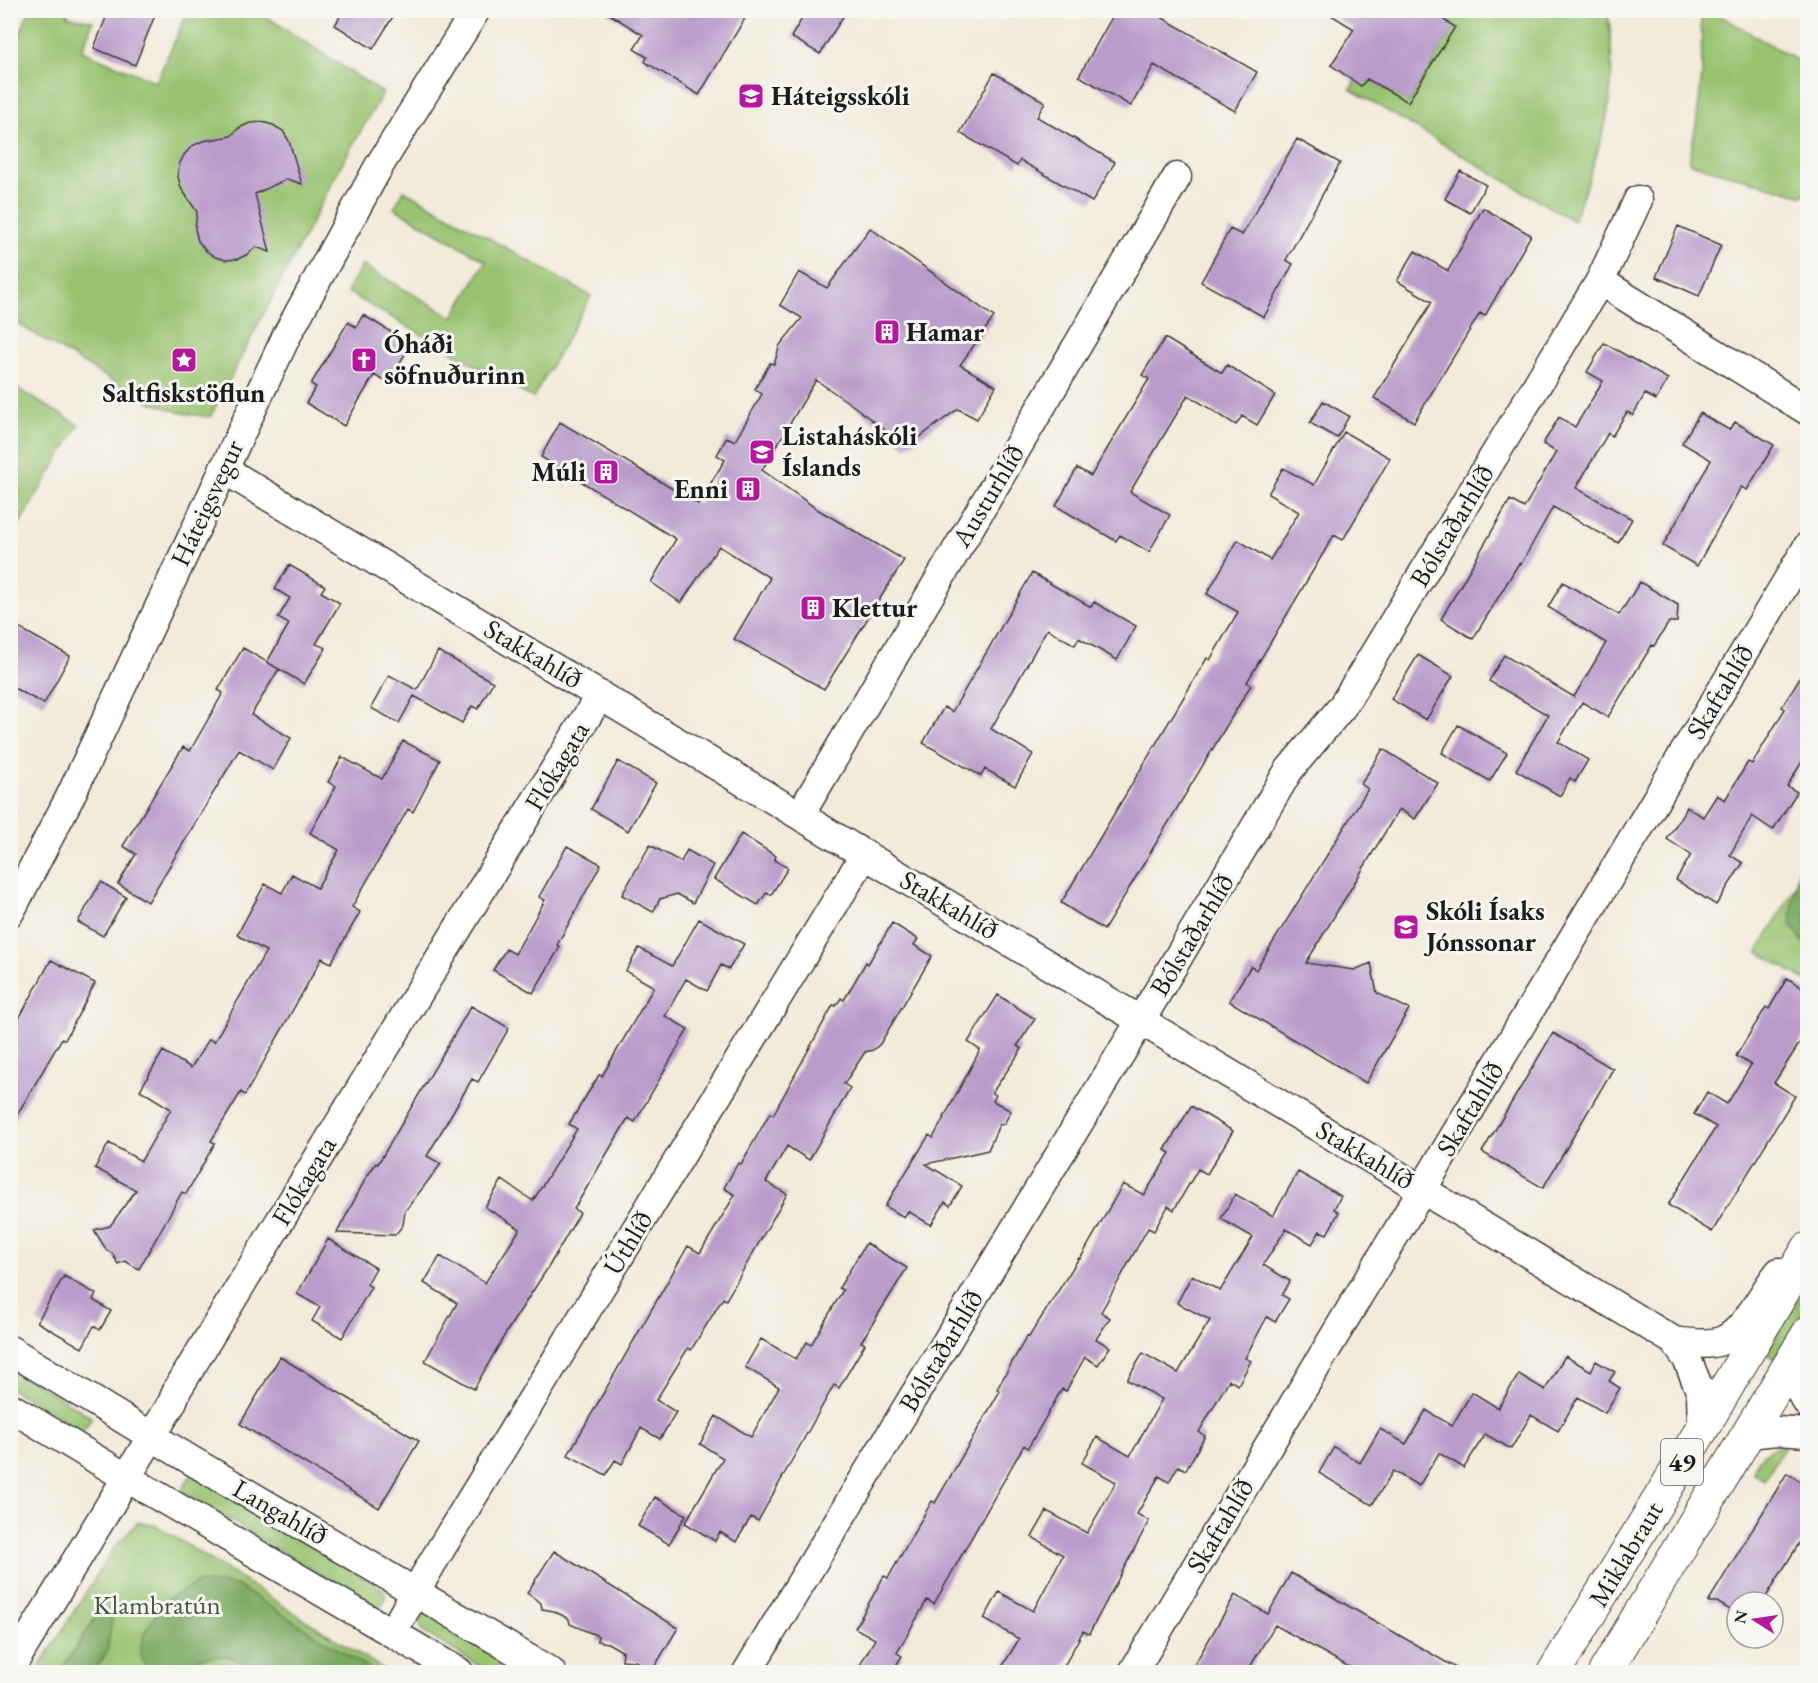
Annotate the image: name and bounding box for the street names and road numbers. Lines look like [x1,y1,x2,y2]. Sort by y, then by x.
street label: Háteigsvegur [162,434,251,572]
street label: Austurhlíð [943,438,1032,554]
street label: Bólstaðarhlíð [1401,458,1502,593]
street label: Stakkahlíð [478,611,589,696]
street label: Skaftahlíð [1678,638,1761,745]
street label: Flókagata [516,714,597,817]
street label: Stakkahlíð [894,862,1005,947]
street label: Bólstaðarhlíð [1141,867,1242,1002]
street label: Skaftahlíð [1428,1055,1511,1162]
street label: Stakkahlíð [1310,1112,1421,1197]
street label: Flókagata [263,1129,344,1232]
street label: Úthlíð [595,1204,660,1281]
street label: Bólstaðarhlíð [890,1283,991,1418]
road number: 49 [1661,1439,1703,1485]
street label: Langahlíð [227,1471,334,1553]
street label: Skaftahlíð [1178,1472,1261,1579]
street label: Miklabraut [1580,1494,1671,1613]

